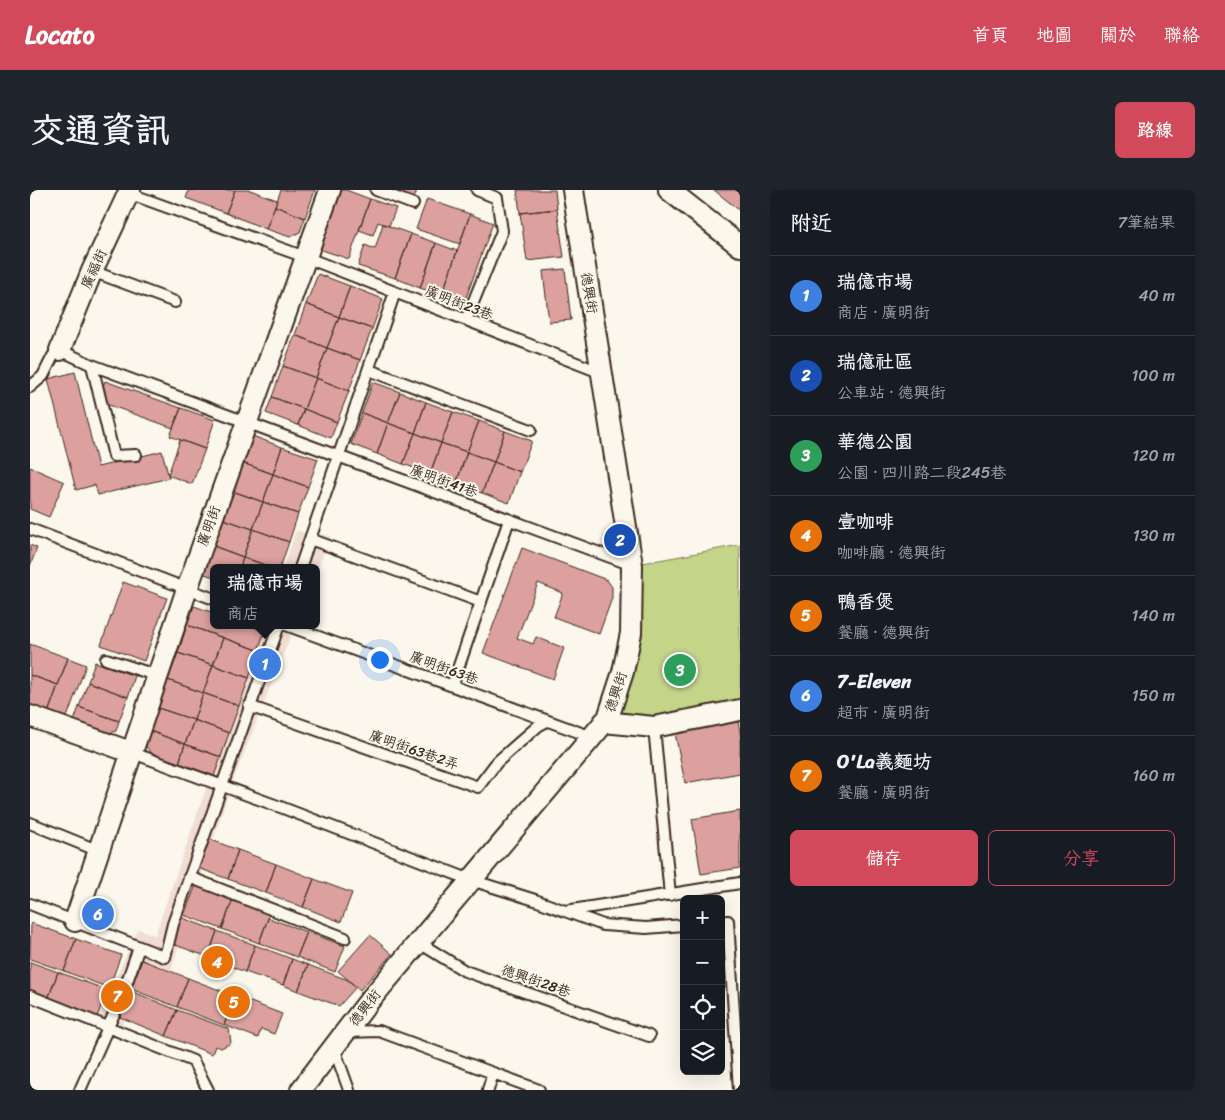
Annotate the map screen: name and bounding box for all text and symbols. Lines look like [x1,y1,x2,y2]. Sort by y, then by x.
text: Locato [25,14,95,56]
text: 首頁 [972,19,1008,51]
text: 地圖 [1036,19,1072,51]
text: 關於 [1100,19,1136,51]
text: 聯絡 [1164,19,1200,51]
text: 交通資訊 [30,99,170,161]
button: 路線 [1115,102,1195,158]
text: 附近 [790,204,832,242]
text: 7筆結果 [1118,208,1175,237]
street label: 廣福街 [74,245,114,293]
text: 瑞億市場 [837,265,913,298]
street label: 德興街 [573,270,605,316]
street label: 廣明街23巷 [421,278,498,328]
text: 1 [803,281,809,310]
text: 40 m [1138,281,1175,310]
text: 商店 · 廣明街 [837,298,930,327]
text: 瑞億社區 [837,345,913,378]
text: 2 [801,361,811,390]
text: 100 m [1131,361,1175,390]
text: 公車站 · 德興街 [837,378,946,407]
text: 華德公園 [837,425,913,458]
text: 3 [802,441,810,470]
text: 120 m [1132,441,1175,470]
street label: 廣明街41巷 [406,457,482,505]
text: 公園 · 四川路二段245巷 [837,458,1007,487]
street label: 廣明街 [190,502,228,550]
text: 壹咖啡 [837,505,894,538]
pin: 2 [604,521,636,559]
text: 4 [801,521,811,550]
text: 130 m [1133,521,1175,550]
text: 咖啡廳 · 德興街 [837,538,946,567]
popup [210,564,320,629]
text: 瑞億市場 [227,566,303,599]
text: 鴨香煲 [837,585,894,618]
text: 商店 [227,599,259,628]
text: 5 [801,601,811,630]
text: 140 m [1132,601,1175,630]
text: 餐廳 · 德興街 [837,618,930,647]
street label: 廣明街63巷 [406,644,483,692]
pin: 1 [249,645,281,683]
your location [367,647,393,673]
pin: 3 [664,651,696,689]
text: 7-Eleven [837,665,911,698]
street label: 德興街 [598,668,634,716]
text: 6 [801,681,811,710]
text: 150 m [1132,681,1175,710]
text: 超市 · 廣明街 [837,698,930,727]
street label: 廣明街63巷2弄 [366,723,462,777]
text: O'La義麵坊 [837,745,932,778]
text: 7 [801,761,811,790]
text: 160 m [1132,761,1175,790]
text: 餐廳 · 廣明街 [837,778,930,807]
button: 儲存 [790,830,978,886]
button: 分享 [988,830,1175,886]
pin: 6 [82,895,114,933]
map controls [680,895,725,1075]
button: + [680,895,725,940]
button: − [680,940,725,985]
pin: 4 [201,943,233,981]
street label: 德興街28巷 [498,957,575,1005]
pin: 7 [101,977,133,1015]
pin: 5 [218,983,250,1021]
street label: 德興街 [342,984,388,1032]
button: locate [680,985,725,1030]
button: layers [680,1030,725,1075]

